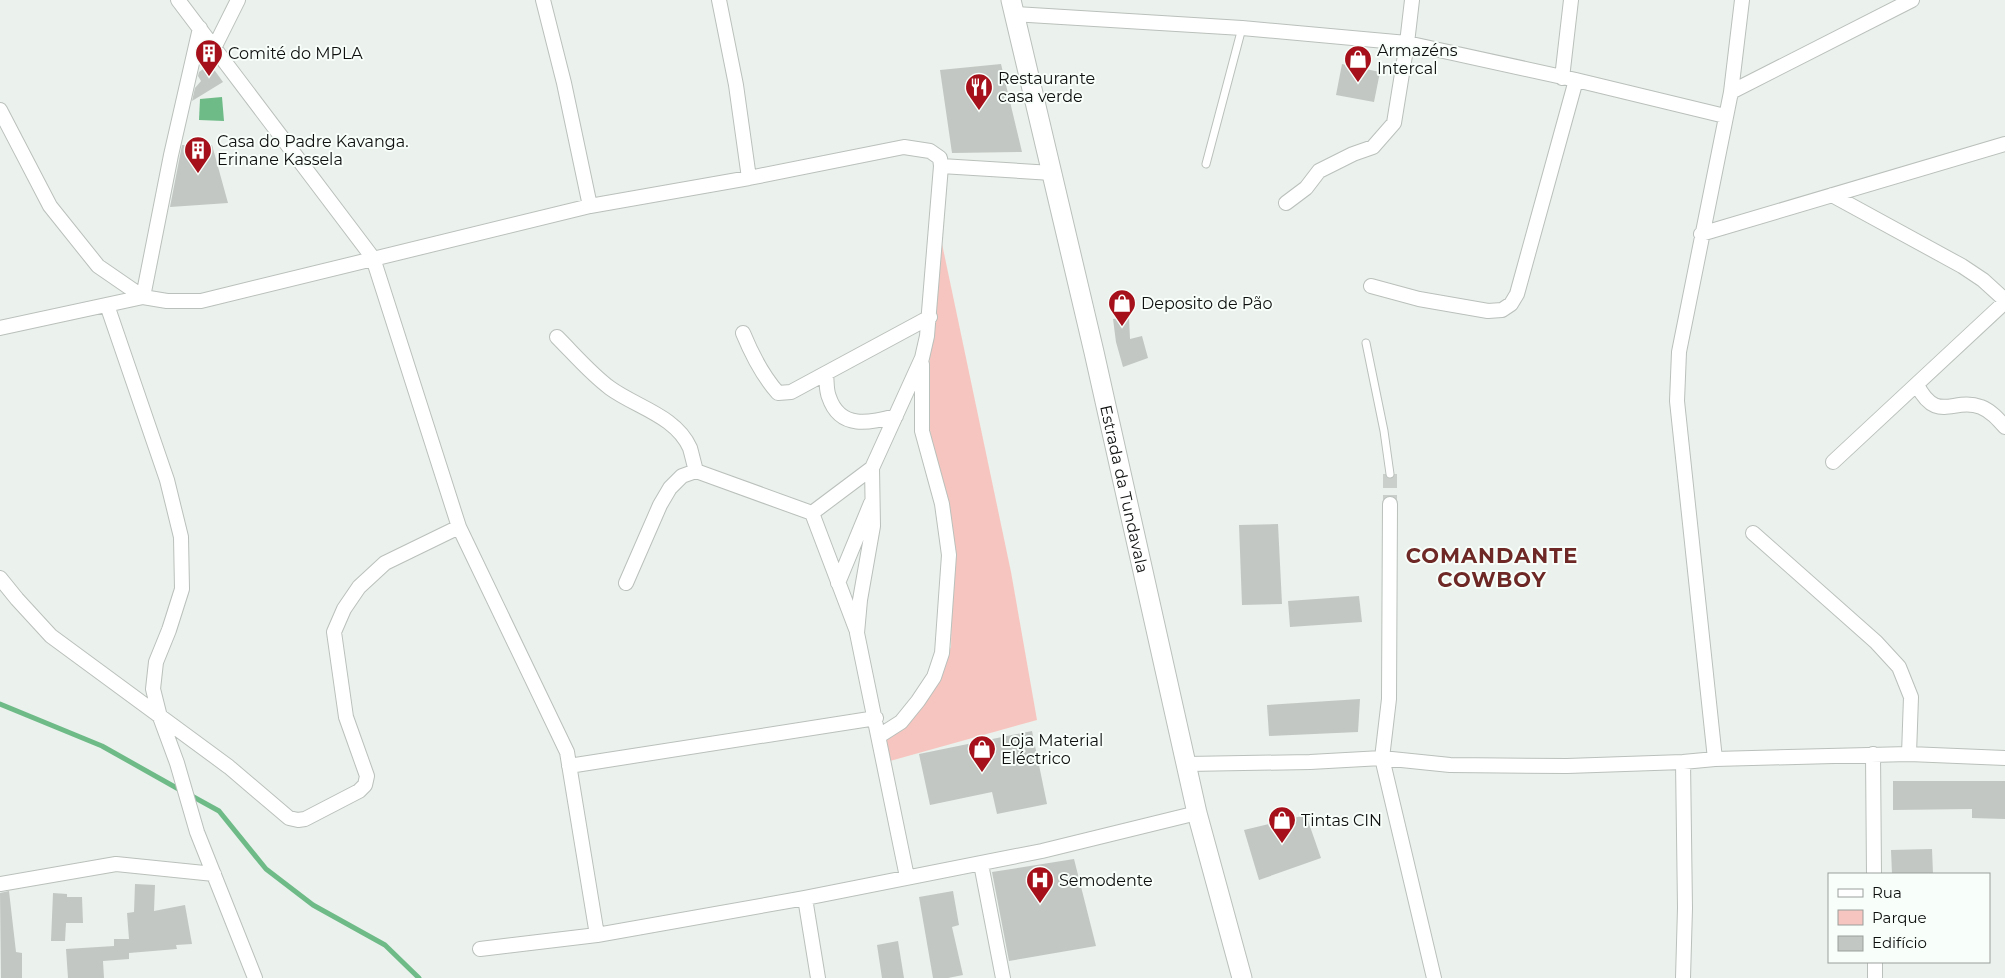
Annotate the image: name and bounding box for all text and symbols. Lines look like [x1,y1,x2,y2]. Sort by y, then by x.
building icon: Comité do MPLA [194,38,224,77]
place label: Armazéns Intercal [1377,41,1458,78]
place label: Comité do MPLA [228,44,363,63]
shop icon: Armazéns Intercal [1343,44,1373,83]
place label: Restaurante casa verde [998,69,1095,106]
restaurant icon: Restaurante casa verde [964,72,994,111]
place label: Casa do Padre Kavanga. Erinane Kassela [217,132,409,169]
building icon: Casa do Padre Kavanga. Erinane Kassela [183,135,213,174]
shop icon: Deposito de Pão [1107,288,1137,327]
place label: Deposito de Pão [1141,294,1273,313]
street label: Estrada da Tundavala [1096,403,1152,575]
district label: COMANDANTE COWBOY [1406,543,1578,592]
place label: Loja Material Eléctrico [1001,731,1103,768]
shop icon: Loja Material Eléctrico [967,734,997,773]
shop icon: Tintas CIN [1267,805,1297,844]
place label: Tintas CIN [1301,811,1382,830]
hospital icon: Semodente [1025,865,1055,904]
place label: Semodente [1059,871,1153,890]
legend [1828,873,1990,963]
text: Rua [1872,883,1902,902]
text: Parque [1872,908,1927,927]
text: Edifício [1872,933,1927,952]

